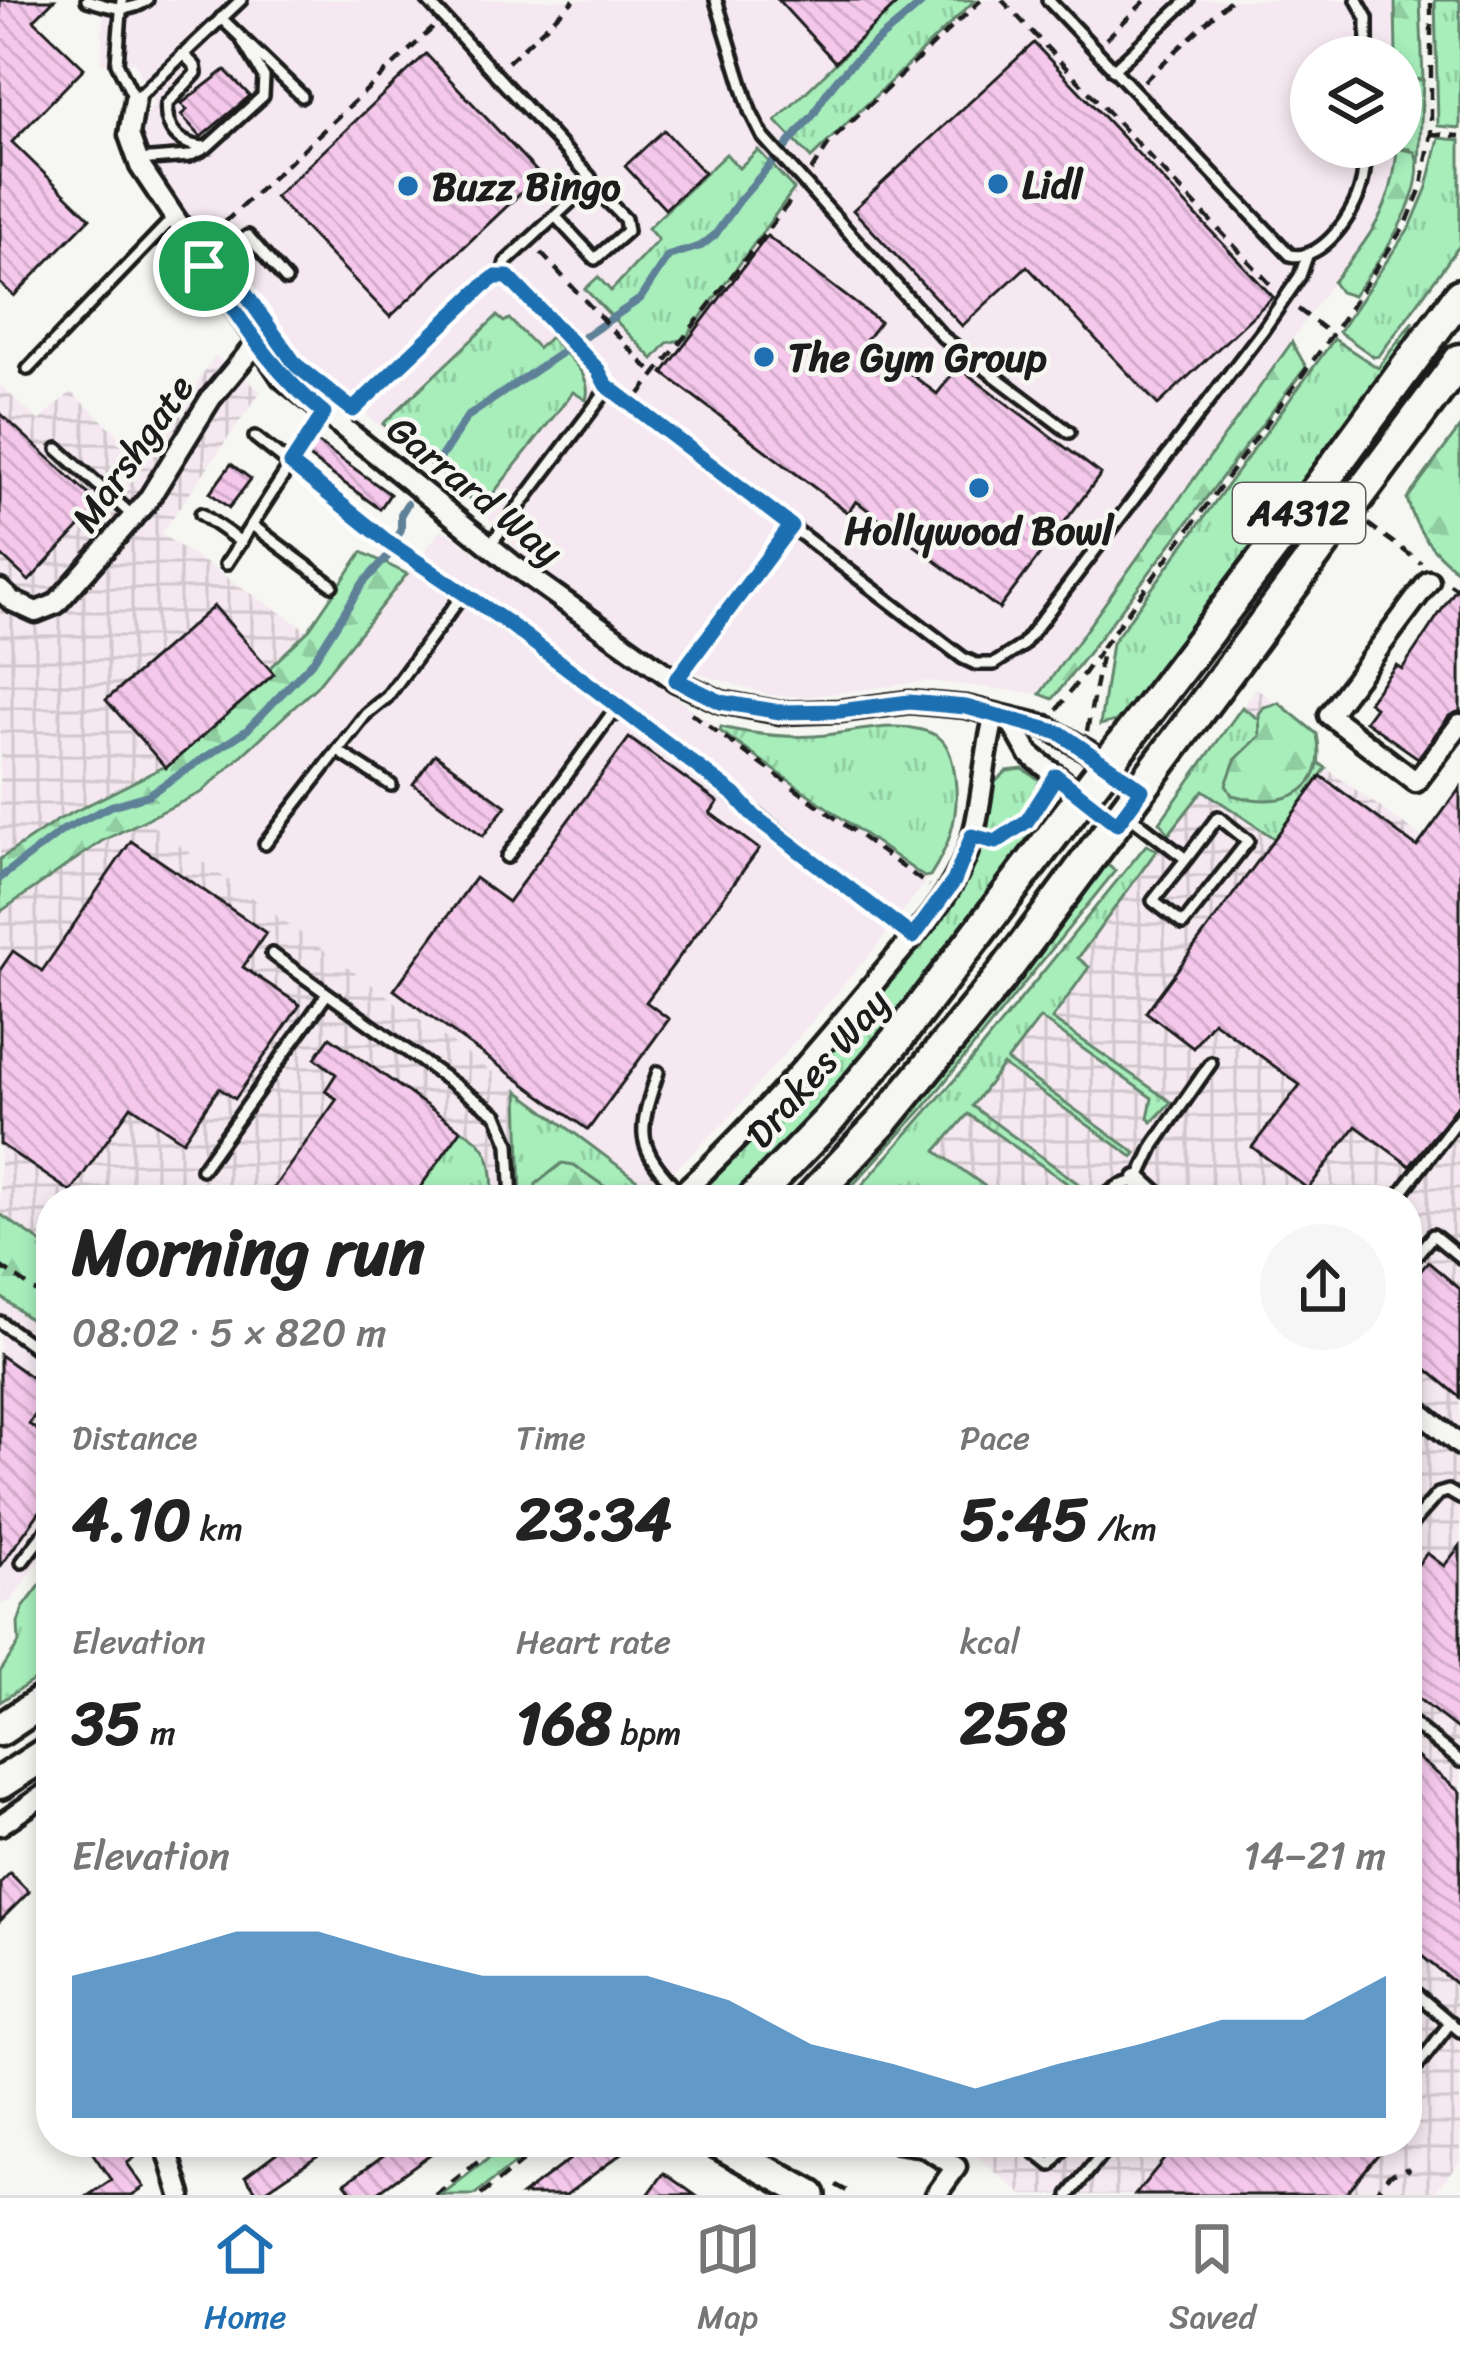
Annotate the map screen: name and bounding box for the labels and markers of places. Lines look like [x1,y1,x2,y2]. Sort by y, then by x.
place label: Lidl [1022,150,1084,219]
place label: Buzz Bingo [432,152,621,221]
marker: Lidl [985,171,1011,197]
marker: Buzz Bingo [395,173,421,199]
pin [153,215,255,317]
place label: The Gym Group [788,323,1047,392]
marker: The Gym Group [751,344,777,370]
marker: Hollywood Bowl [966,475,992,501]
place label: Hollywood Bowl [845,496,1115,565]

